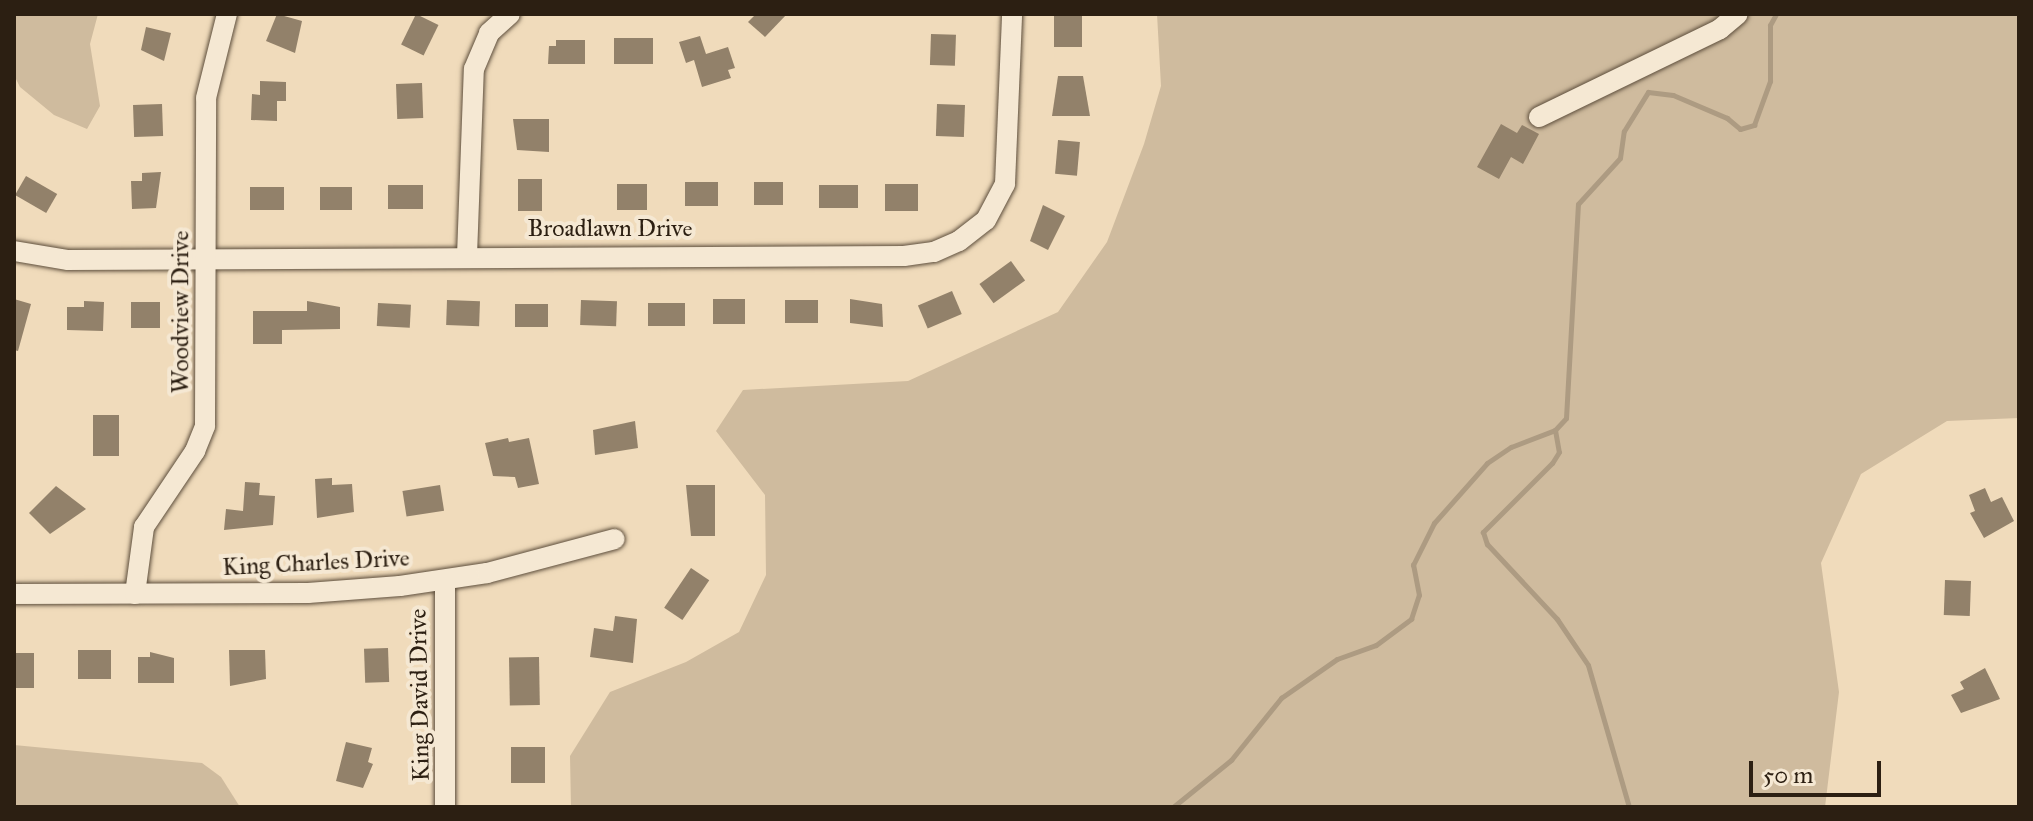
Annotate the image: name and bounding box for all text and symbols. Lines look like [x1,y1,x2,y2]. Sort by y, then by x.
street label: Broadlawn Drive [528,215,692,243]
street label: Woodview Drive [167,231,195,393]
street label: King Charles Drive [222,544,410,582]
street label: King David Drive [404,608,436,782]
scale bar [1753,745,1885,795]
text: 50 m [1763,760,1813,790]

